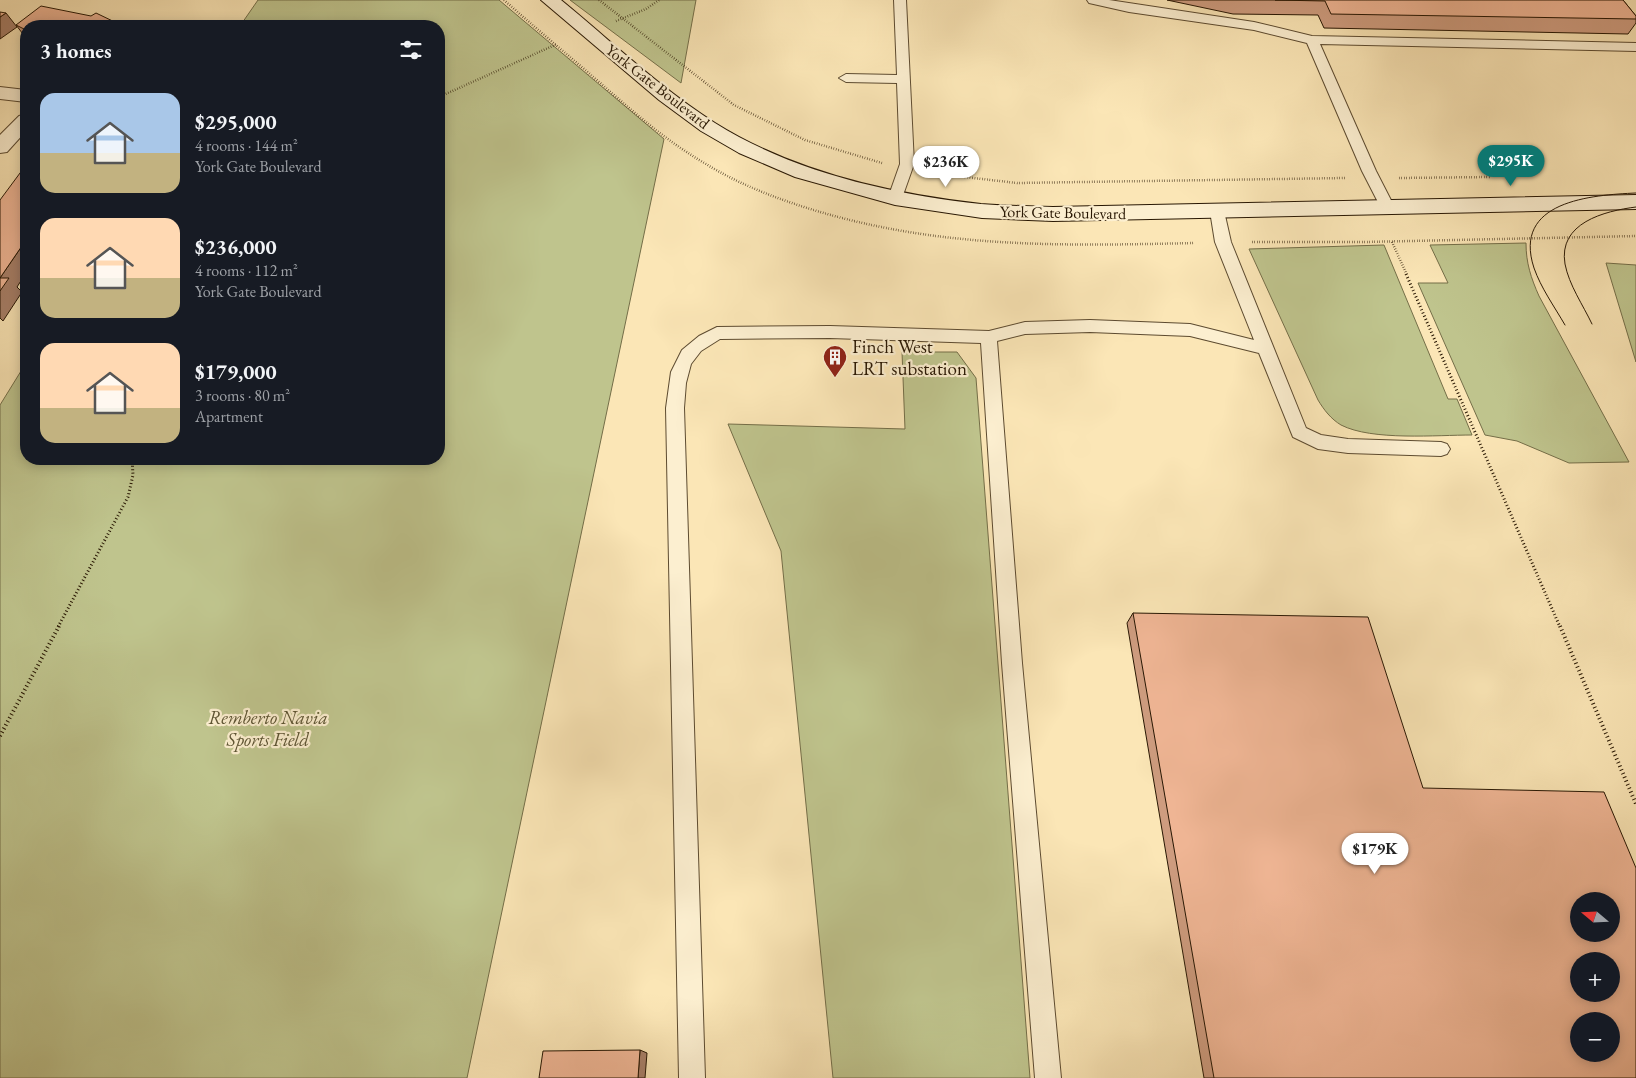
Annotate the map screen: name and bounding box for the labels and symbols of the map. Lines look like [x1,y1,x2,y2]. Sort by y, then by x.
street label: York Gate Boulevard [601,39,715,134]
pin: $295K [1476,144,1546,187]
pin: $236K [911,146,981,188]
street label: York Gate Boulevard [1000,201,1127,224]
place label: Finch West LRT substation [852,334,967,381]
building icon: Finch West LRT substation [822,344,848,378]
park label: Remberto Navia Sports Field [208,705,328,752]
pin: $179K [1340,832,1410,875]
north arrow [1570,892,1620,942]

